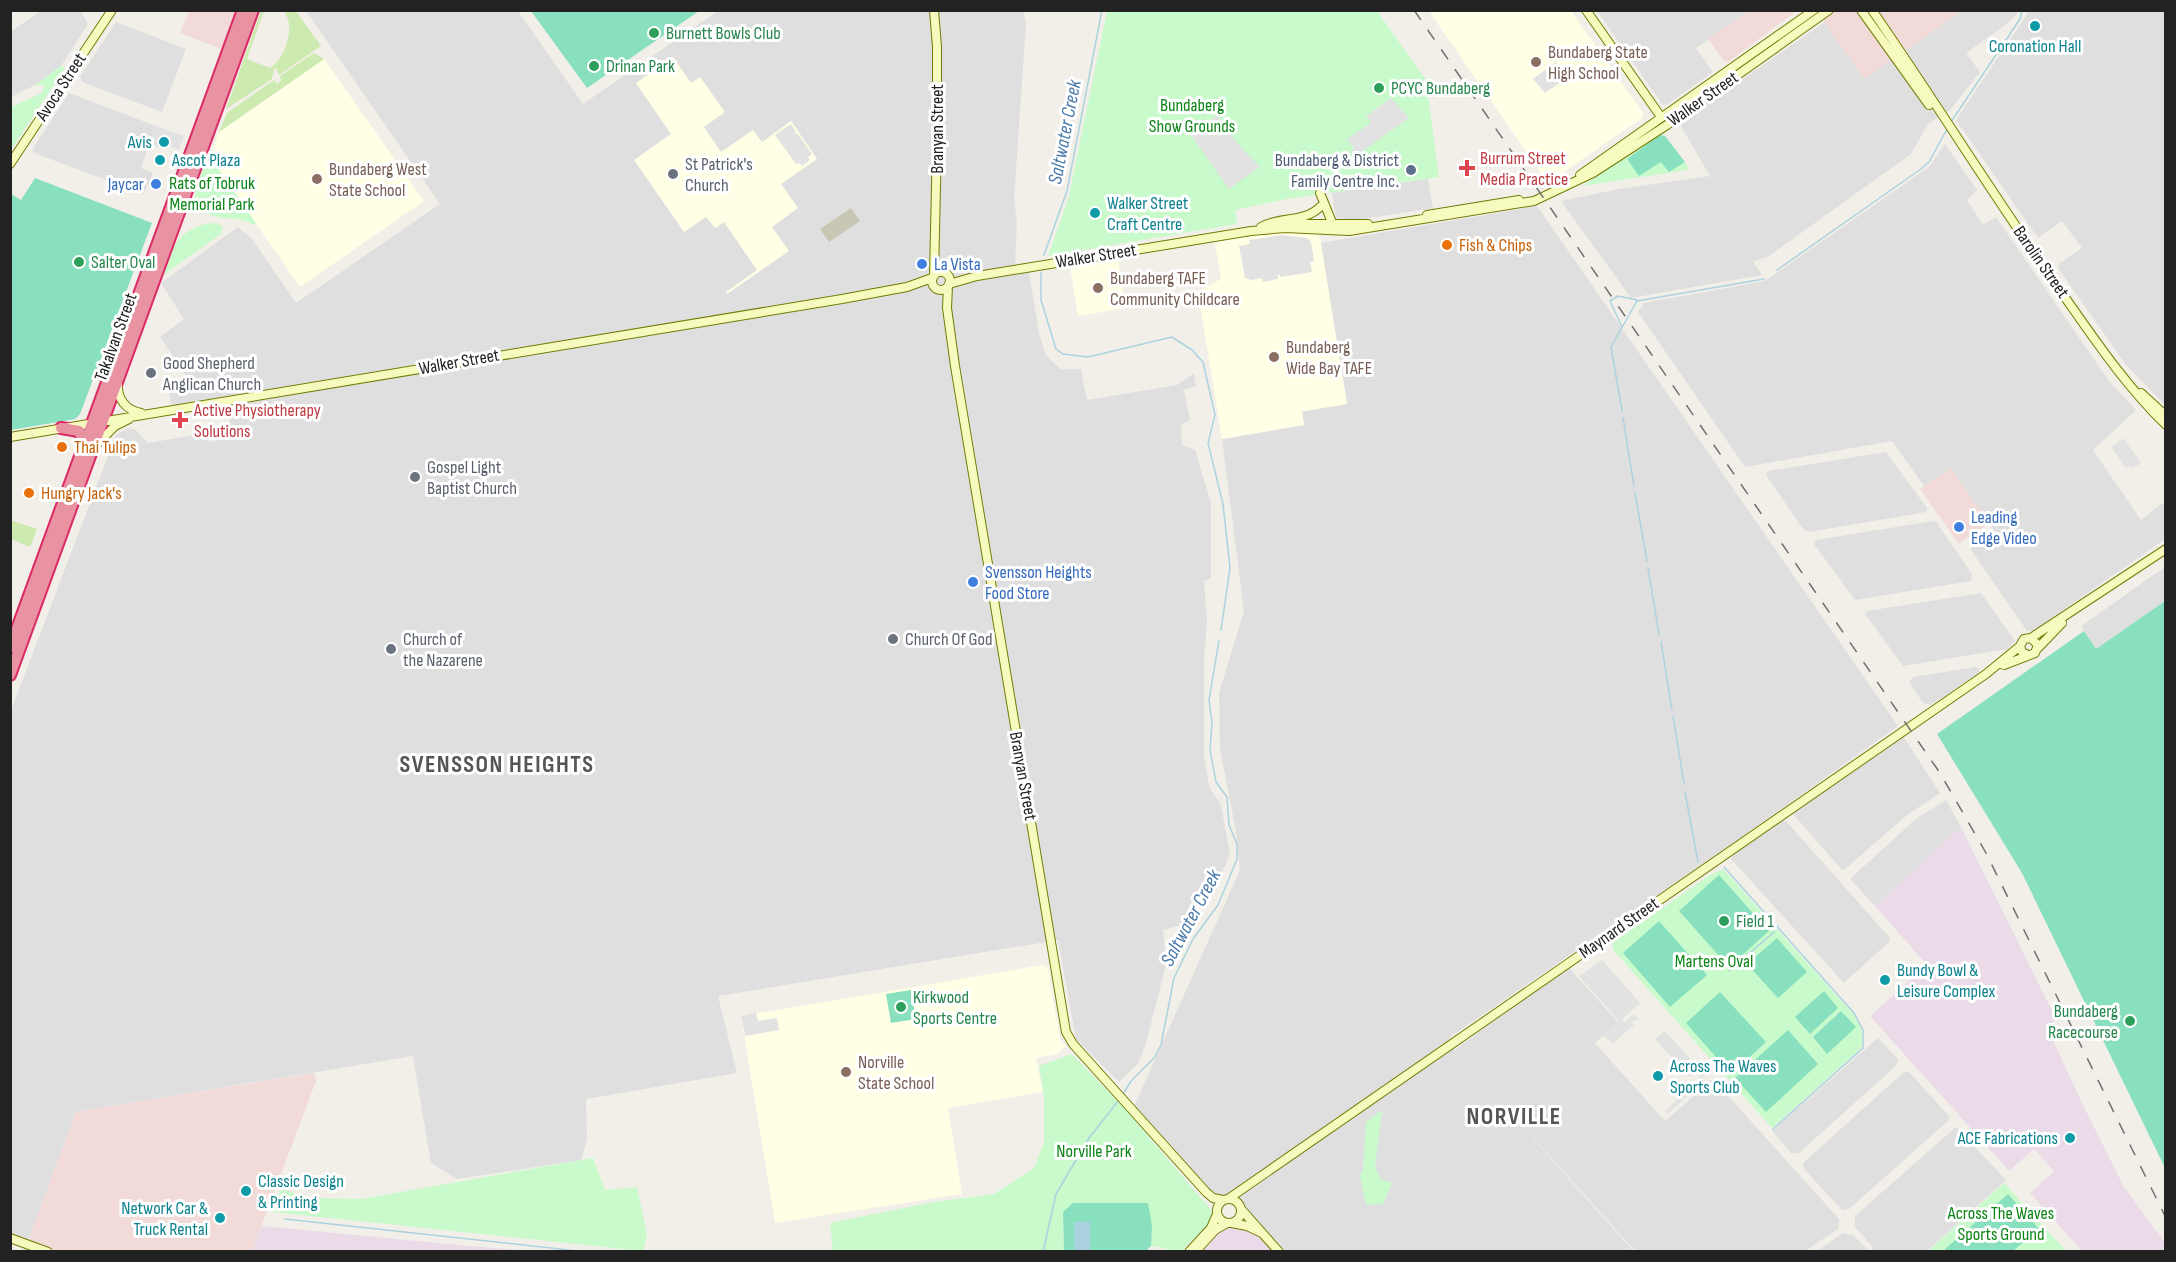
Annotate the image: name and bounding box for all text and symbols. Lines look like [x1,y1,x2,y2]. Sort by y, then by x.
marker: Coronation Hall [2028,19,2042,33]
place label: Burnett Bowls Club [666,23,781,44]
marker: Burnett Bowls Club [647,26,661,40]
place label: Coronation Hall [1989,36,2081,57]
place label: Bundaberg State High School [1548,42,1648,84]
street label: Avoca Street [31,49,91,126]
marker: Bundaberg State High School [1529,55,1543,69]
place label: Drinan Park [606,56,675,77]
marker: Drinan Park [587,59,601,73]
street label: Walker Street [1664,67,1743,131]
water label: Saltwater Creek [1043,77,1087,186]
place label: PCYC Bundaberg [1391,78,1490,99]
marker: PCYC Bundaberg [1372,81,1386,95]
street label: Branyan Street [927,84,948,174]
park label: Bundaberg Show Grounds [1149,95,1235,137]
place label: Avis [127,132,152,153]
marker: Avis [157,135,171,149]
place label: Burrum Street Media Practice [1480,148,1568,190]
place label: Ascot Plaza [171,150,241,171]
place label: Bundaberg & District Family Centre Inc. [1275,150,1400,192]
marker: Ascot Plaza [153,153,167,167]
place label: St Patrick's Church [685,154,753,196]
place label: Bundaberg West State School [329,159,427,201]
marker: Burrum Street Media Practice [1458,159,1476,177]
marker: Bundaberg & District Family Centre Inc. [1404,163,1418,177]
marker: St Patrick's Church [666,167,680,181]
marker: Bundaberg West State School [310,172,324,186]
park label: Rats of Tobruk Memorial Park [169,173,255,215]
place label: Jaycar [107,174,144,195]
marker: Jaycar [149,177,163,191]
place label: Walker Street Craft Centre [1107,193,1189,235]
marker: Walker Street Craft Centre [1088,206,1102,220]
street label: Barolin Street [2009,222,2074,302]
place label: Fish & Chips [1459,235,1532,256]
marker: Fish & Chips [1440,238,1454,252]
street label: Walker Street [1054,239,1138,273]
place label: Salter Oval [91,252,155,273]
place label: La Vista [934,254,981,275]
marker: Salter Oval [72,255,86,269]
marker: La Vista [915,257,929,271]
place label: Bundaberg TAFE Community Childcare [1110,268,1240,310]
marker: Bundaberg TAFE Community Childcare [1091,281,1105,295]
street label: Takalvan Street [90,290,142,384]
place label: Bundaberg Wide Bay TAFE [1286,337,1372,379]
street label: Walker Street [417,345,501,379]
marker: Bundaberg Wide Bay TAFE [1267,350,1281,364]
place label: Good Shepherd Anglican Church [162,353,261,395]
marker: Good Shepherd Anglican Church [144,366,158,380]
place label: Active Physiotherapy Solutions [193,400,321,442]
marker: Active Physiotherapy Solutions [171,411,189,429]
place label: Thai Tulips [74,437,137,458]
marker: Thai Tulips [55,440,69,454]
place label: Gospel Light Baptist Church [427,457,517,499]
marker: Gospel Light Baptist Church [408,470,422,484]
place label: Hungry Jack's [41,483,122,504]
marker: Hungry Jack's [22,486,36,500]
place label: Leading Edge Video [1971,507,2037,549]
marker: Leading Edge Video [1952,520,1966,534]
place label: Svensson Heights Food Store [985,562,1092,604]
marker: Svensson Heights Food Store [966,575,980,589]
place label: Church of the Nazarene [403,629,483,671]
place label: Church Of God [905,629,993,650]
marker: Church Of God [886,632,900,646]
marker: Church of the Nazarene [384,642,398,656]
street label: Branyan Street [1005,730,1041,822]
district label: SVENSSON HEIGHTS [399,750,595,779]
water label: Saltwater Creek [1156,865,1227,970]
street label: Maynard Street [1575,893,1663,963]
place label: Field 1 [1736,911,1774,932]
marker: Field 1 [1717,914,1731,928]
park label: Martens Oval [1675,951,1753,972]
place label: Bundy Bowl & Leisure Complex [1897,960,1995,1002]
marker: Bundy Bowl & Leisure Complex [1878,973,1892,987]
place label: Kirkwood Sports Centre [913,987,997,1029]
marker: Kirkwood Sports Centre [894,1000,908,1014]
place label: Bundaberg Racecourse [2048,1001,2118,1043]
marker: Bundaberg Racecourse [2123,1014,2137,1028]
place label: Norville State School [858,1052,934,1094]
place label: Across The Waves Sports Club [1669,1056,1776,1098]
marker: Norville State School [839,1065,853,1079]
marker: Across The Waves Sports Club [1651,1069,1665,1083]
district label: NORVILLE [1466,1102,1562,1131]
place label: ACE Fabrications [1957,1128,2058,1149]
marker: ACE Fabrications [2063,1131,2077,1145]
park label: Norville Park [1056,1141,1132,1162]
place label: Classic Design & Printing [258,1171,344,1213]
marker: Classic Design & Printing [239,1184,253,1198]
place label: Network Car & Truck Rental [121,1198,208,1240]
park label: Across The Waves Sports Ground [1947,1203,2054,1245]
marker: Network Car & Truck Rental [213,1211,227,1225]

